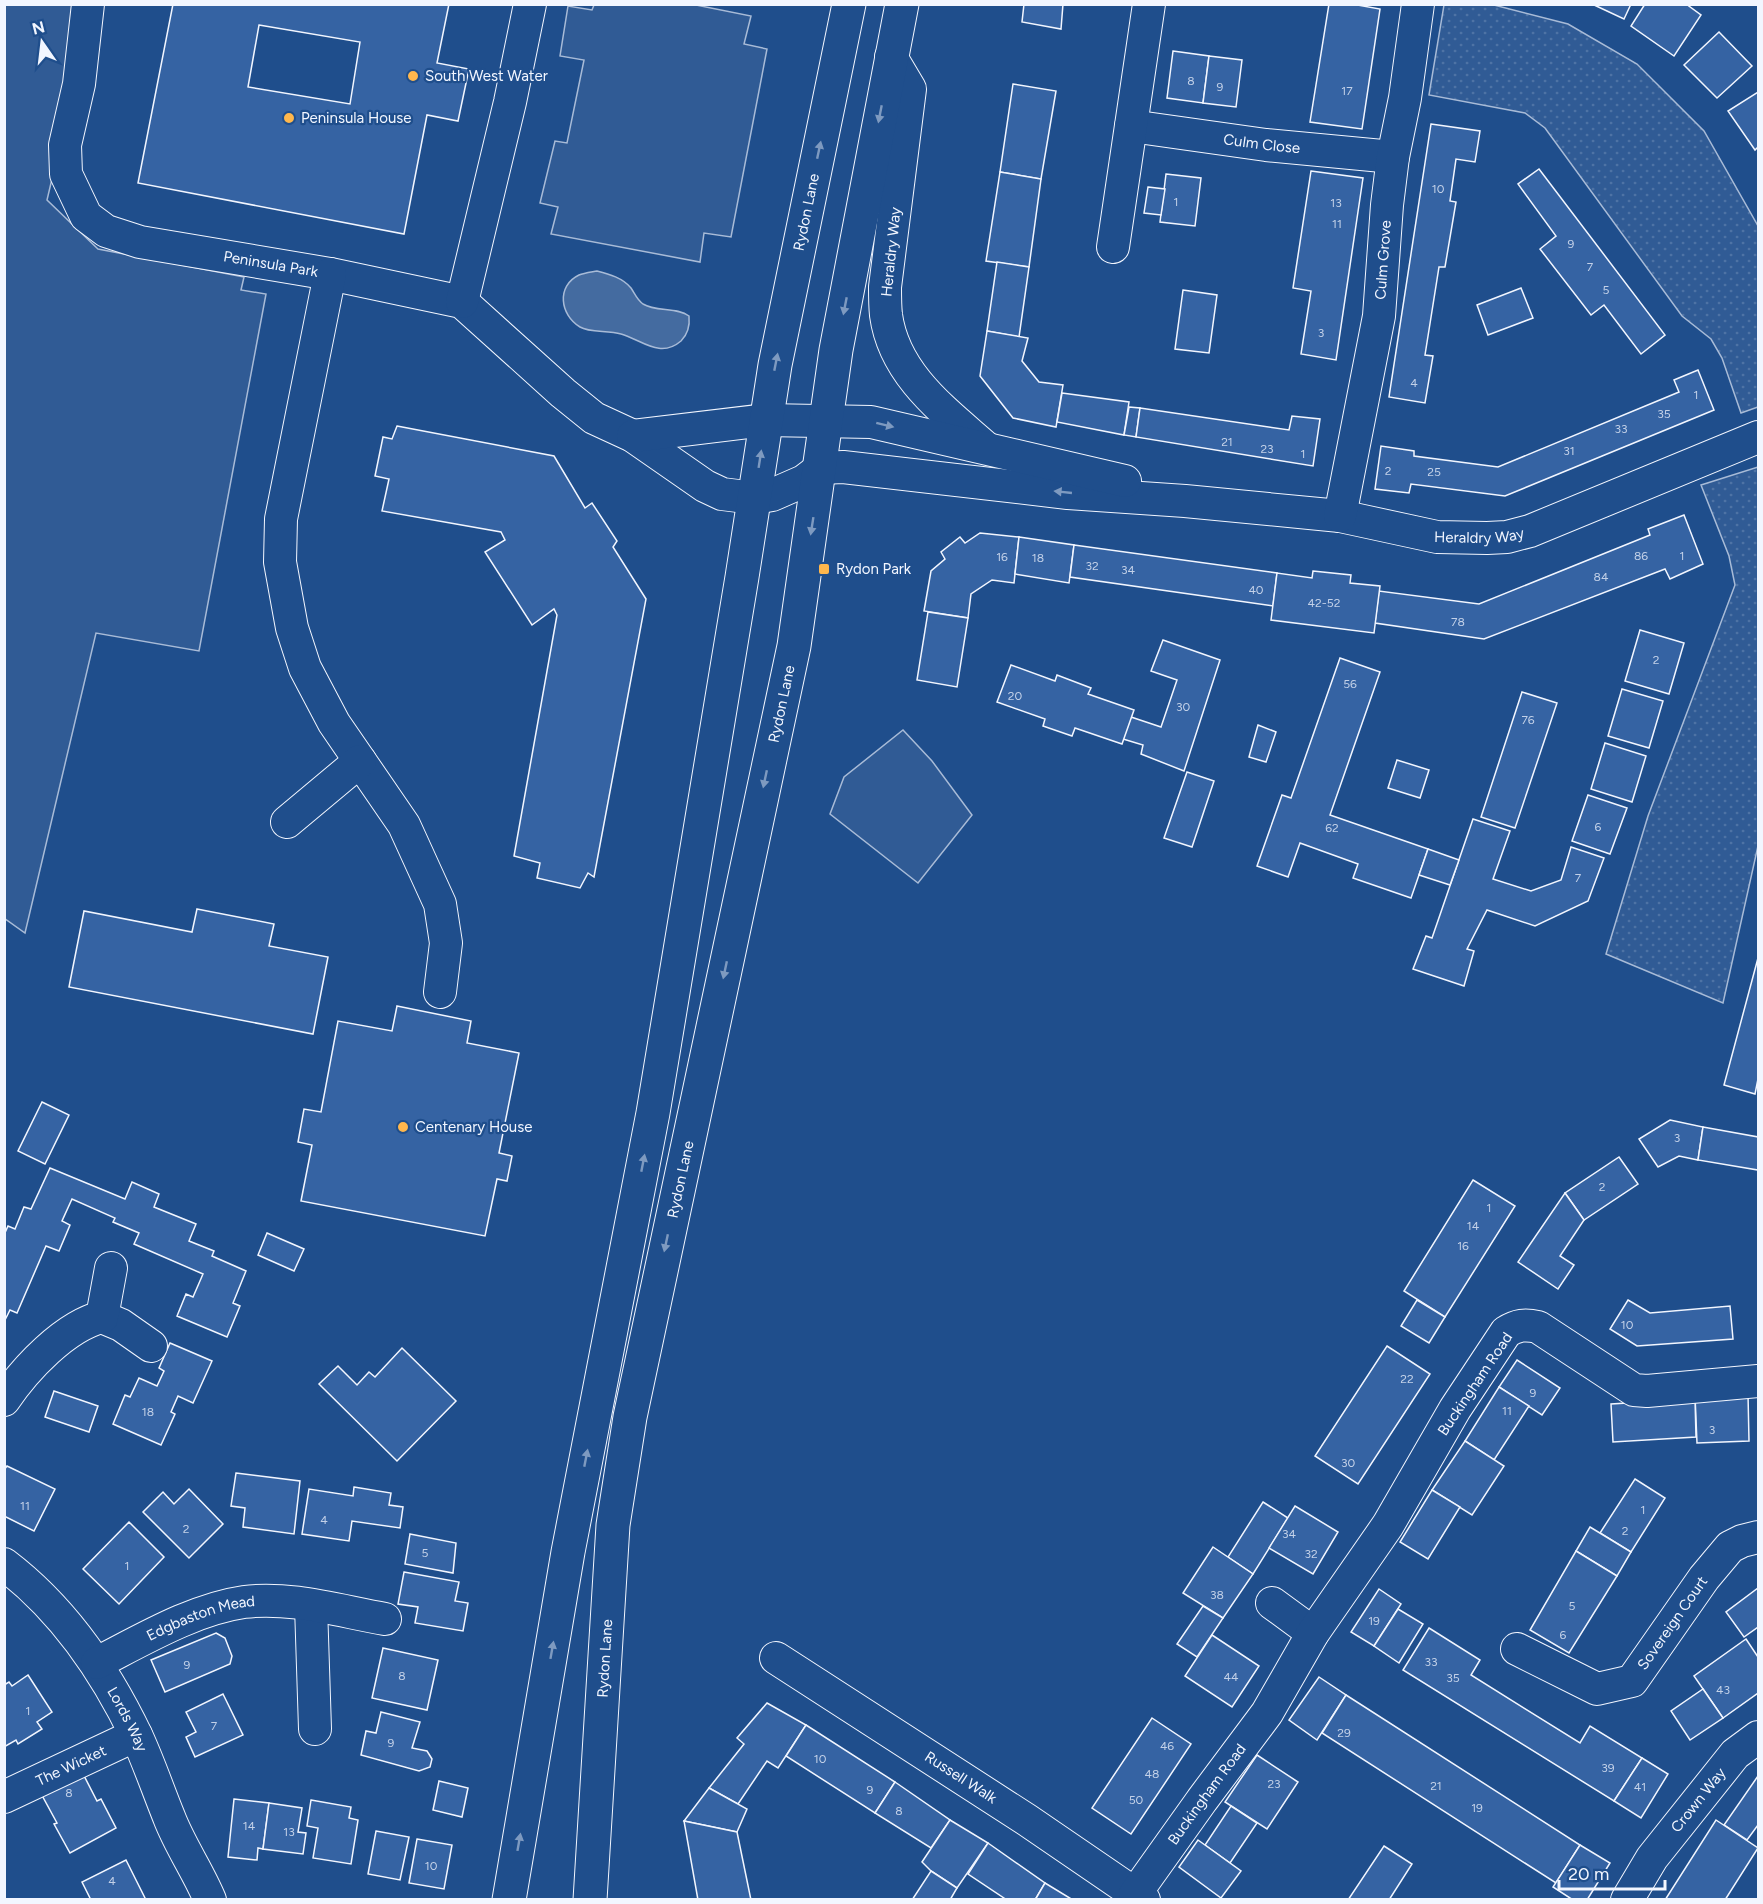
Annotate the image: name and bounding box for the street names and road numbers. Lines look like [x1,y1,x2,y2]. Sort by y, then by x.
street label: Culm Close [1222,130,1301,157]
street label: Rydon Lane [790,172,823,253]
street label: Heraldry Way [877,206,905,298]
street label: Culm Grove [1371,219,1395,300]
street label: Peninsula Park [222,247,320,281]
street label: Heraldry Way [1434,524,1526,547]
street label: Rydon Lane [765,664,799,744]
street label: Rydon Lane [664,1139,698,1220]
street label: Buckingham Road [1434,1329,1516,1439]
street label: Sovereign Court [1634,1573,1712,1673]
street label: Edgbaston Mead [144,1592,256,1645]
street label: Rydon Lane [593,1619,616,1698]
street label: Lords Way [103,1684,151,1754]
street label: Buckingham Road [1164,1740,1250,1848]
street label: The Wicket [33,1741,109,1790]
street label: Russell Walk [921,1747,1001,1808]
street label: Crown Way [1667,1764,1730,1836]

